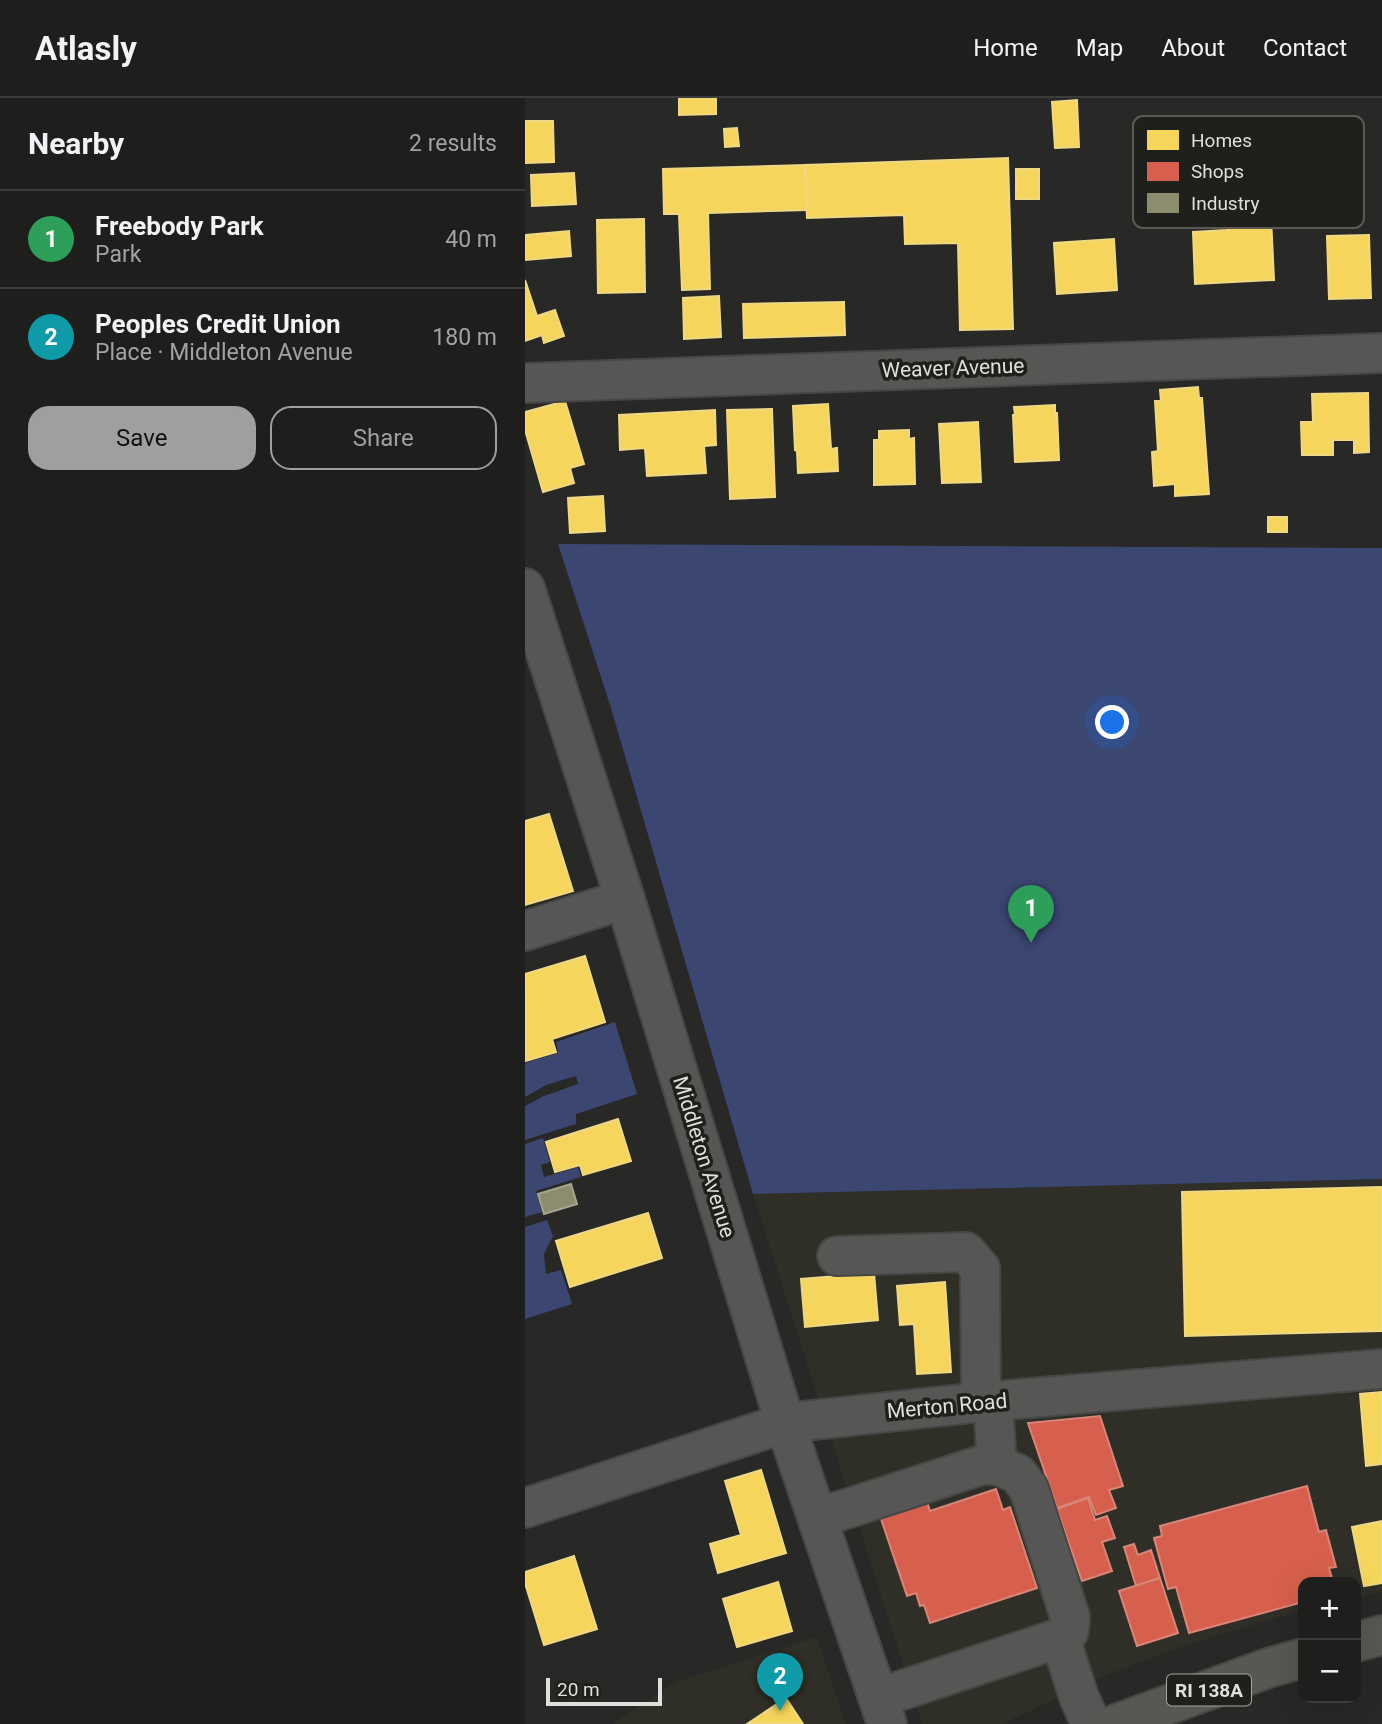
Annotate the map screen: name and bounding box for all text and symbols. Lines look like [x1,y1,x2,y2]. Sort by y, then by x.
text: Atlasly [35,29,137,68]
text: Home [973,34,1038,62]
text: Map [1076,34,1123,62]
text: About [1161,34,1225,62]
text: Contact [1263,34,1347,62]
legend [1133,116,1364,228]
text: Nearby [28,126,124,161]
text: Homes [1191,129,1252,152]
text: 2 results [409,130,497,157]
text: Shops [1191,160,1244,183]
text: Industry [1191,192,1259,215]
text: Freebody Park [95,211,264,241]
text: 1 [44,226,58,253]
text: 40 m [445,226,497,253]
text: Park [95,241,141,268]
text: Peoples Credit Union [95,309,341,339]
text: 2 [44,324,58,351]
text: 180 m [432,324,497,351]
text: Place · Middleton Avenue [95,339,353,366]
street label: Weaver Avenue [881,354,1025,382]
button: Save [28,406,256,470]
button: Share [270,406,497,470]
your location [1095,705,1129,739]
pin: 1 [1008,885,1054,943]
street label: Middleton Avenue [668,1073,740,1241]
street label: Merton Road [886,1389,1008,1423]
map controls [1298,1577,1361,1703]
button: + [1298,1577,1361,1640]
button: − [1298,1640,1361,1703]
pin: 2 [757,1653,803,1711]
road number: RI 138A [1167,1674,1251,1706]
scale bar [546,1675,661,1707]
text: 20 m [557,1678,600,1701]

